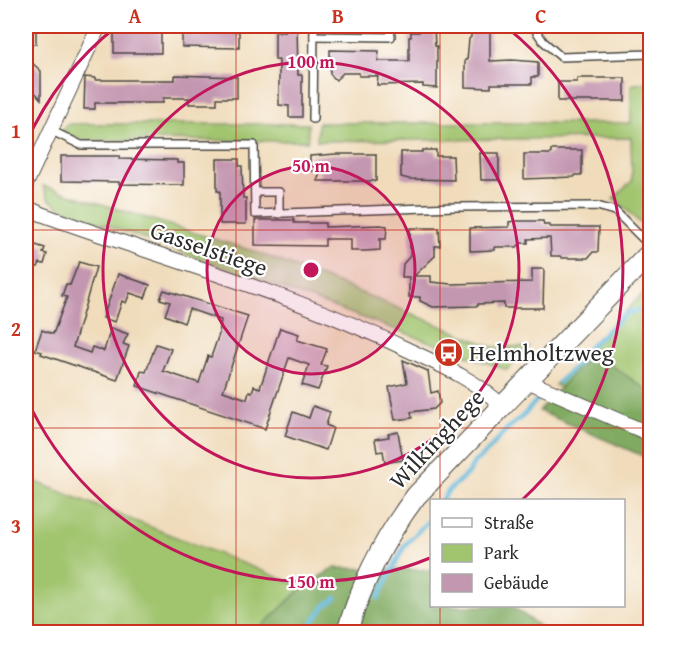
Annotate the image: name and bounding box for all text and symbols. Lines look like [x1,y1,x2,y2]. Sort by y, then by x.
text: A [129,1,142,30]
text: B [332,1,344,30]
text: C [535,1,547,30]
text: 100 m [287,48,335,75]
text: 1 [11,116,21,145]
text: 50 m [292,152,331,179]
street label: Gasselstiege [146,212,272,285]
centre of rings [301,260,321,280]
text: 2 [11,314,21,343]
place label: Helmholtzweg [469,335,614,370]
bus stop icon: Helmholtzweg [432,337,464,369]
street label: Wilkinghege [381,381,492,497]
legend [430,499,625,607]
text: Straße [484,509,534,536]
text: 3 [11,511,21,540]
text: Park [484,539,520,566]
text: 150 m [287,568,335,595]
text: Gebäude [484,569,549,596]

